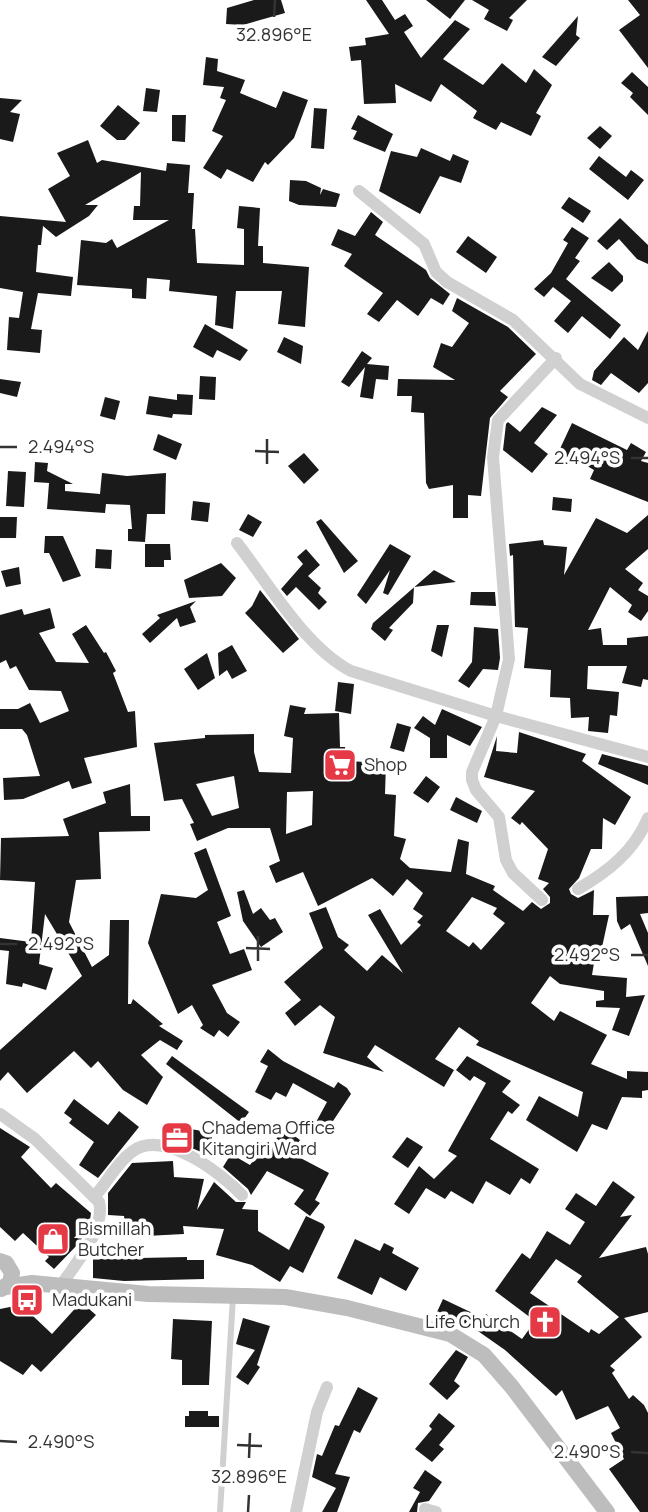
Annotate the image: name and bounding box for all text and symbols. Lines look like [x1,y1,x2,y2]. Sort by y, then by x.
text: 32.896°E [236,22,312,46]
text: 2.494°S [28,434,94,458]
text: 2.494°S [554,445,620,469]
supermarket icon: Shop [321,746,359,784]
place label: Shop [364,752,407,776]
text: 2.492°S [28,931,94,955]
text: 2.492°S [554,942,620,966]
place label: Chadema Office Kitangiri Ward [202,1115,335,1160]
office icon: Chadema Office Kitangiri Ward [158,1119,196,1157]
place label: Bismillah Butcher [78,1216,151,1261]
shop icon: Bismillah Butcher [34,1220,72,1258]
bus stop icon: Madukani [8,1281,46,1319]
place label: Madukani [52,1287,132,1311]
church icon: Life Church [526,1303,564,1341]
place label: Life Church [425,1309,520,1333]
text: 2.490°S [28,1429,94,1453]
text: 2.490°S [554,1439,620,1463]
text: 32.896°E [211,1464,287,1488]

